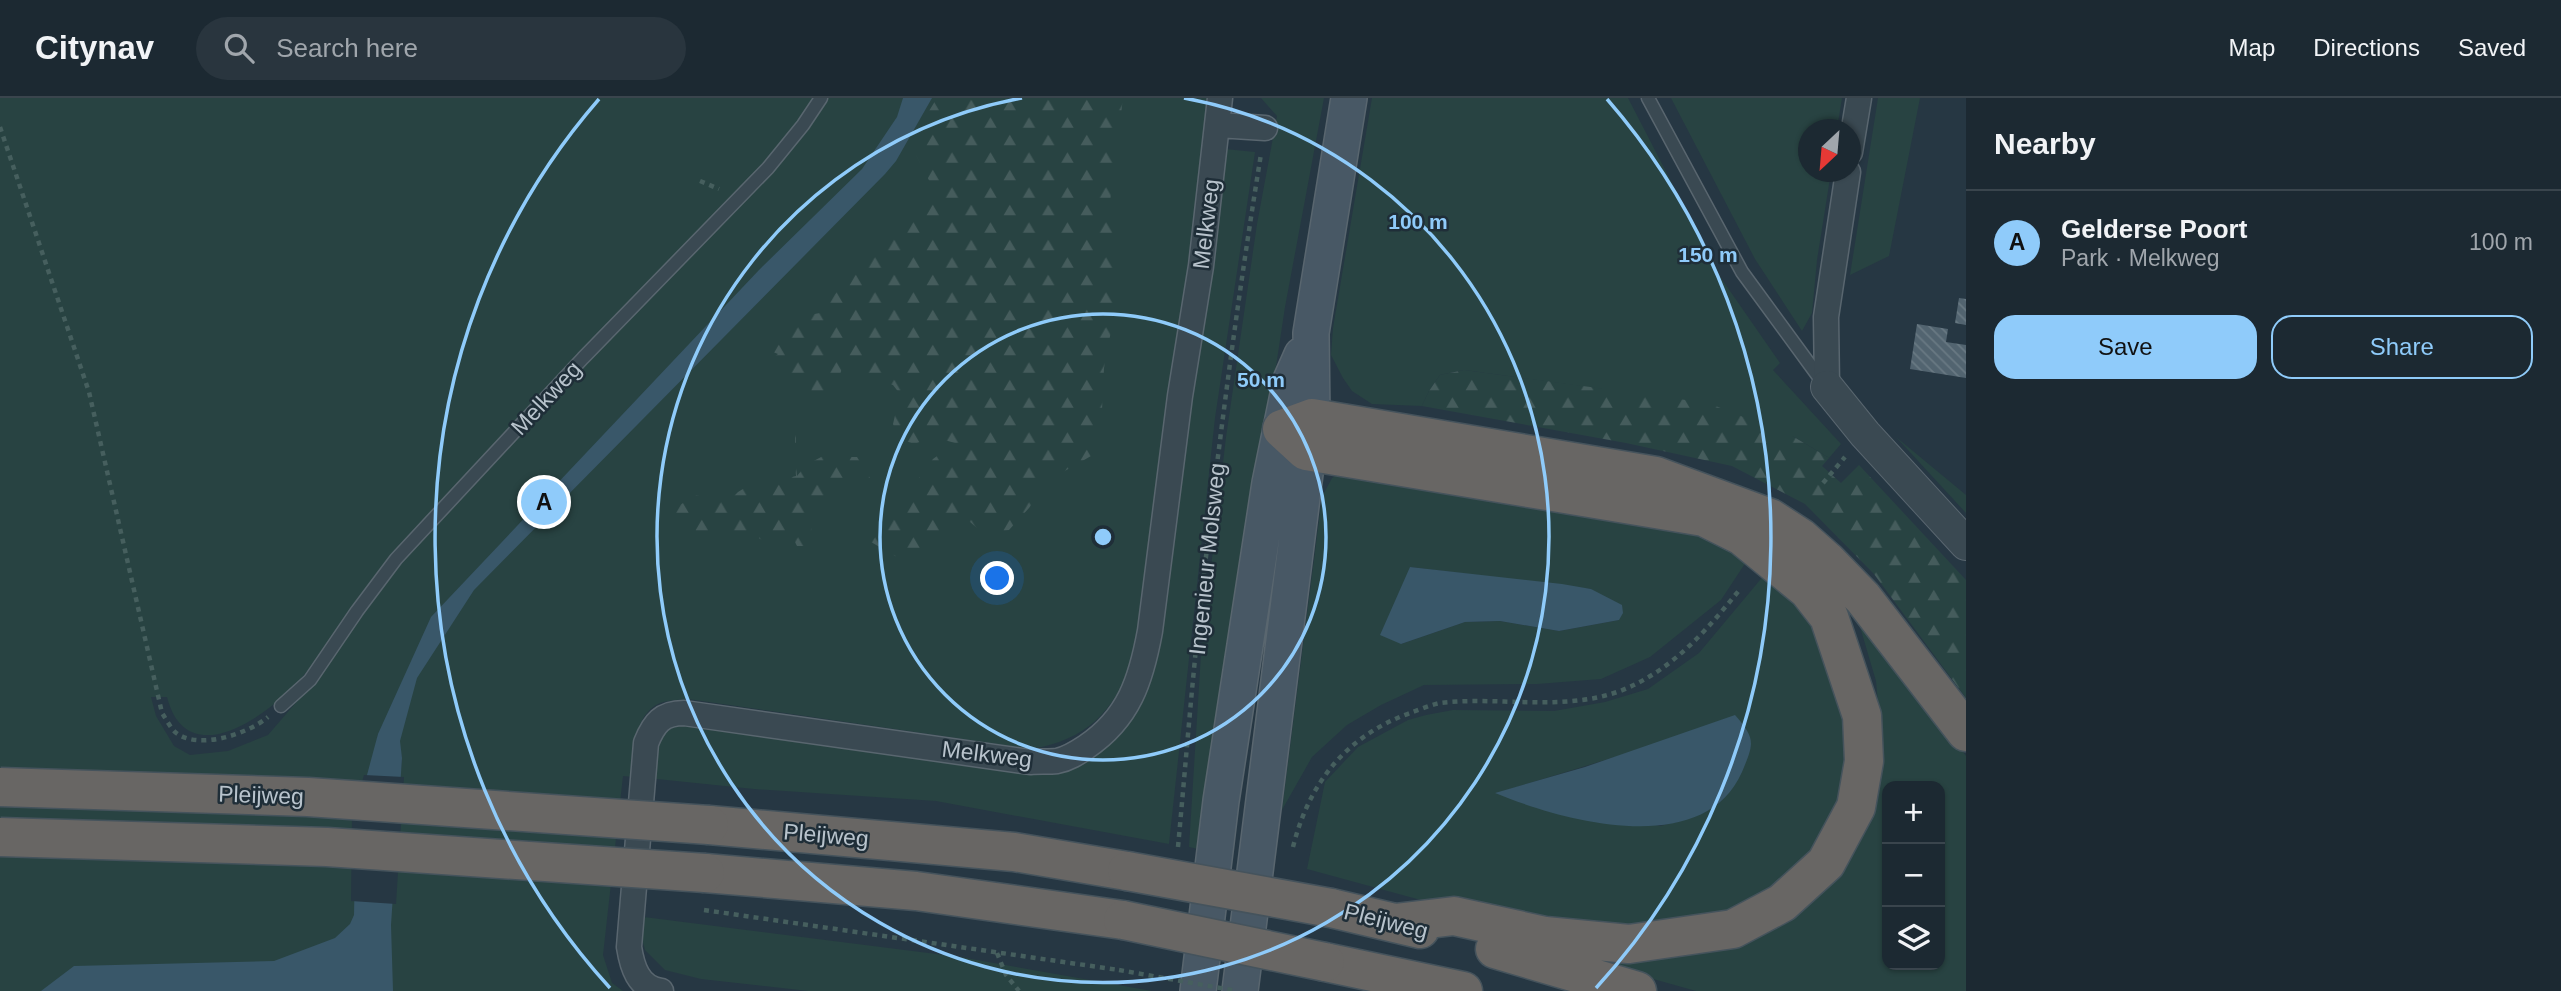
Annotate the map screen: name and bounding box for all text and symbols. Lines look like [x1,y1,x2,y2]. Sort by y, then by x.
search box [196,17,686,80]
text: Citynav [35,29,154,66]
icon: search [220,29,258,67]
text: Search here [276,33,418,63]
text: Map [2229,34,2275,61]
text: Directions [2313,34,2420,61]
text: Saved [2458,34,2526,61]
north arrow [1798,119,1861,182]
text: Nearby [1994,127,2096,160]
street label: Melkweg [1188,177,1224,271]
text: 100 m [1388,210,1448,233]
text: Gelderse Poort [2061,214,2247,244]
text: A [2009,229,2025,255]
text: 100 m [2469,229,2533,255]
text: 150 m [1678,243,1738,266]
text: Park · Melkweg [2061,245,2219,271]
button: Save [1994,315,2257,379]
button: Share [2271,315,2533,379]
street label: Melkweg [506,356,586,440]
text: 50 m [1237,368,1285,391]
street label: Ingenieur Molsweg [1184,462,1230,656]
pin: A [521,476,567,528]
centre of rings [1091,525,1115,549]
your location [980,561,1014,595]
street label: Melkweg [940,736,1034,772]
street label: Pleijweg [218,781,304,809]
map controls [1882,781,1945,970]
button: + [1882,781,1945,844]
street label: Pleijweg [782,818,870,852]
button: − [1882,844,1945,907]
street label: Pleijweg [1341,898,1431,944]
button: layers [1882,907,1945,970]

